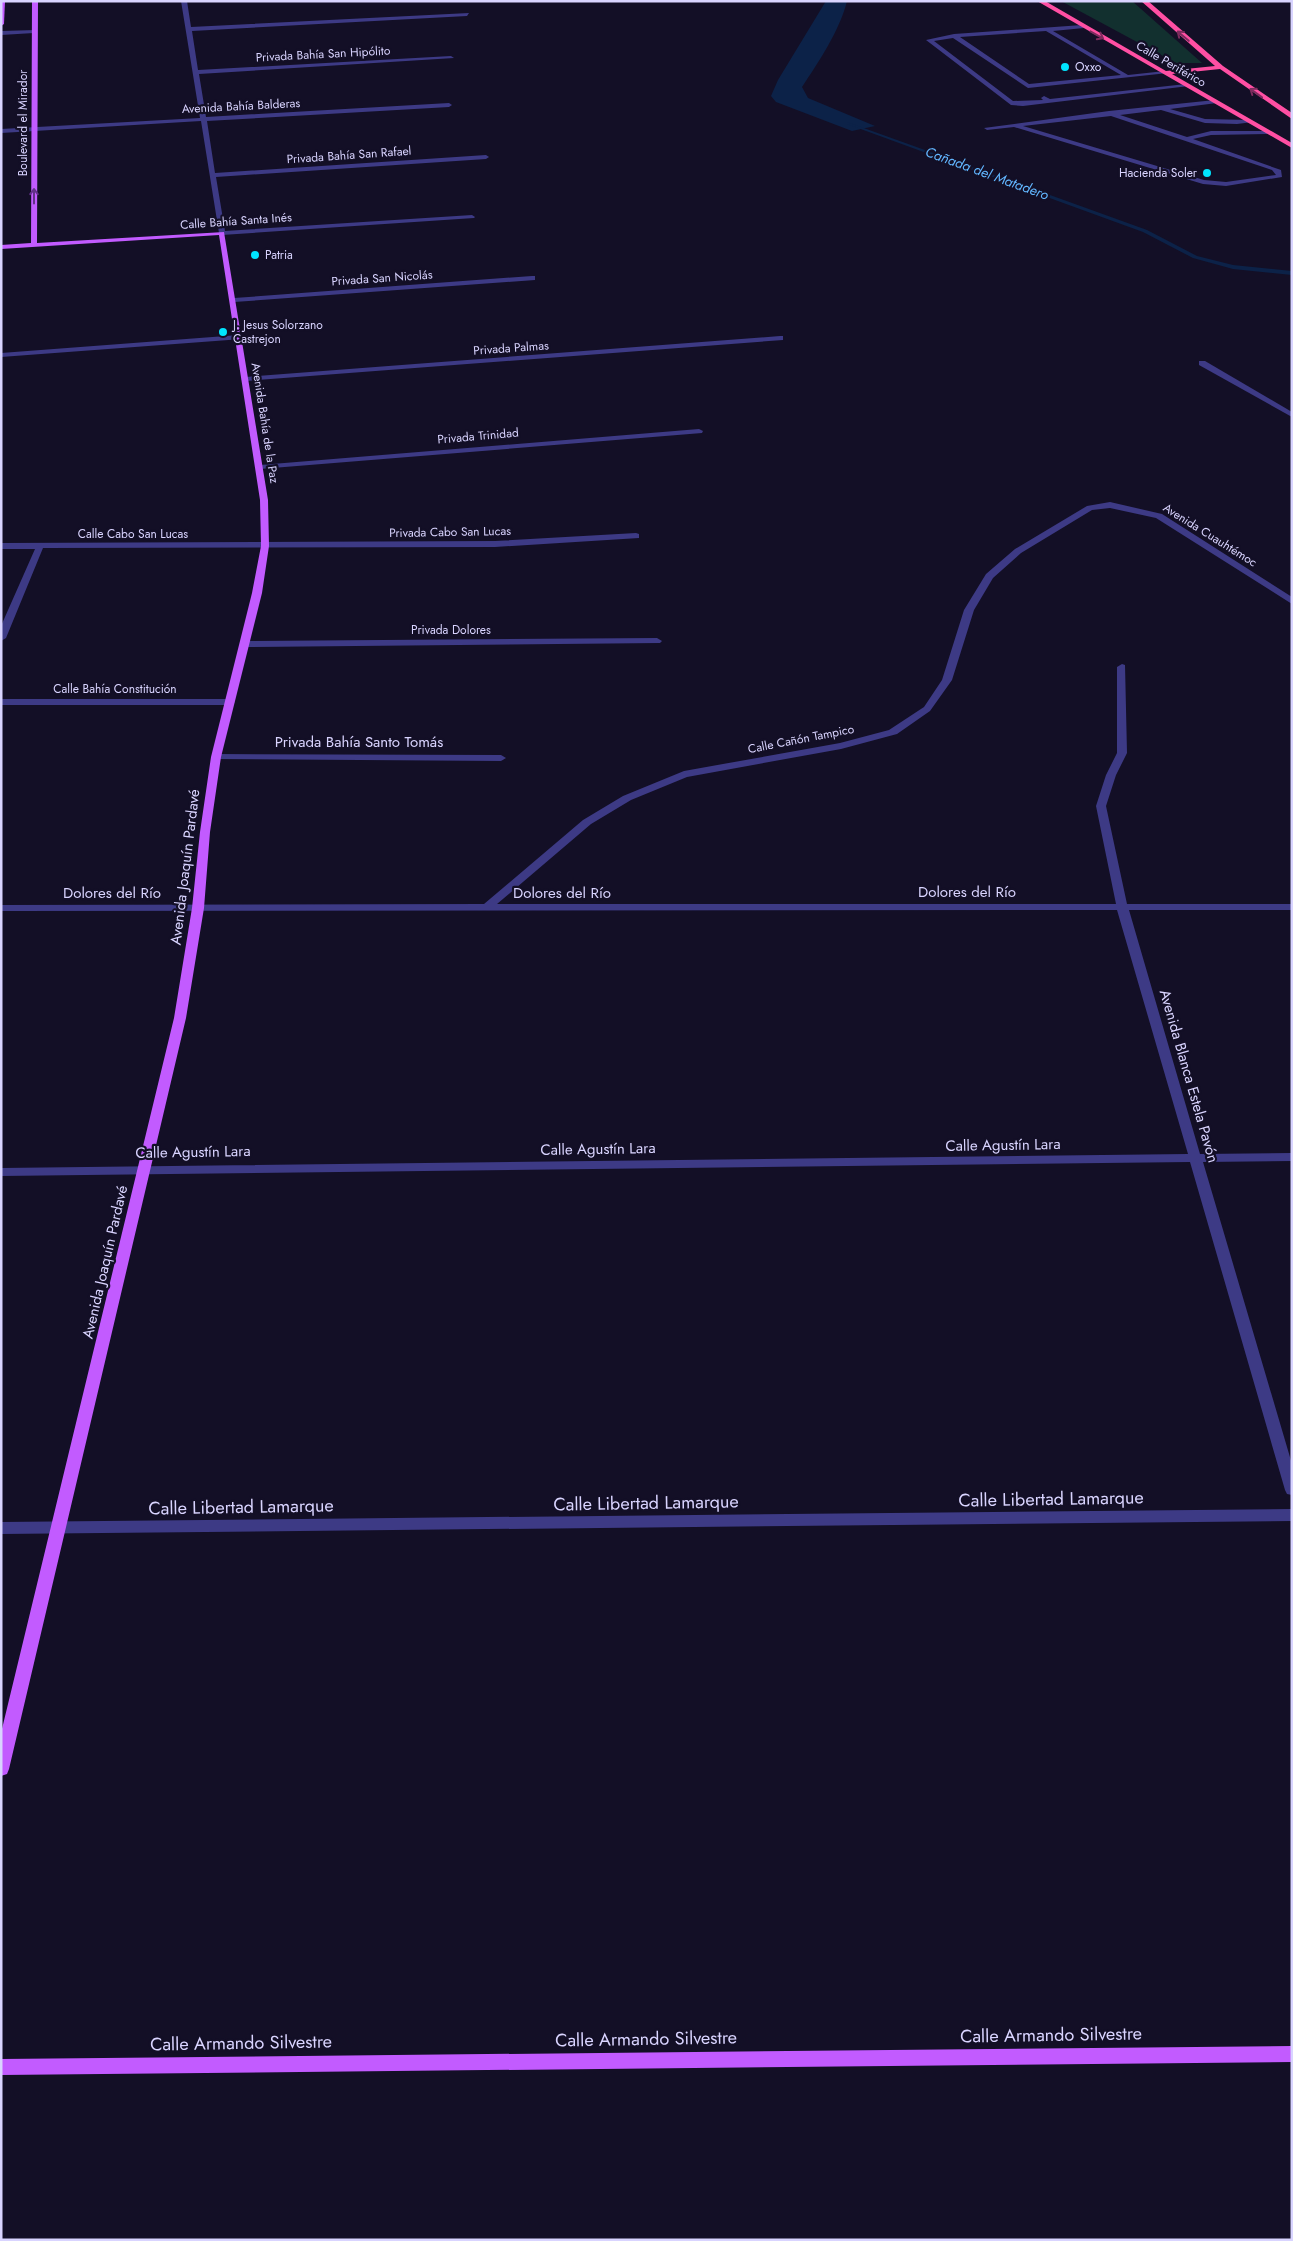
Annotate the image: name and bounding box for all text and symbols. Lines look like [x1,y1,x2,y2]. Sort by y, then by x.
one-way arrow [1089,31,1104,40]
one-way arrow [1177,31,1190,42]
street label: Calle Periférico [1133,37,1210,92]
street label: Privada Bahía San Hipólito [255,41,391,67]
place label: Oxxo [1075,58,1102,76]
marker: Oxxo [1059,61,1071,73]
street label: Boulevard el Mirador [14,69,32,176]
one-way arrow [1249,88,1263,98]
street label: Avenida Bahía Balderas [181,94,301,118]
water label: Cañada del Matadero [922,141,1052,205]
street label: Privada Bahía San Rafael [286,142,412,168]
place label: Hacienda Soler [1119,164,1198,182]
marker: Hacienda Soler [1201,167,1213,179]
one-way arrow [29,189,39,205]
street label: Calle Bahía Santa Inés [180,208,293,234]
place label: Patria [265,246,293,264]
marker: Patria [249,249,261,261]
street label: Privada San Nicolás [331,265,433,291]
place label: J. Jesus Solorzano Castrejon [231,316,323,348]
marker: J. Jesus Solorzano Castrejon [217,326,229,338]
street label: Privada Palmas [473,336,549,360]
street label: Avenida Bahía de la Paz [247,361,283,485]
street label: Privada Trinidad [437,423,519,449]
street label: Avenida Cuauhtémoc [1160,499,1261,571]
street label: Privada Cabo San Lucas [389,522,511,542]
street label: Calle Cabo San Lucas [78,525,188,543]
street label: Privada Dolores [411,621,491,639]
street label: Calle Bahía Constitución [53,680,177,698]
street label: Calle Cañón Tampico [746,720,856,758]
street label: Privada Bahía Santo Tomás [275,731,443,753]
street label: Avenida Joaquín Pardavé [165,788,206,946]
street label: Dolores del Río [918,881,1016,903]
street label: Dolores del Río [63,882,161,904]
street label: Dolores del Río [513,882,611,904]
street label: Avenida Blanca Estela Pavón [1154,987,1224,1165]
street label: Calle Agustín Lara [945,1133,1061,1157]
street label: Calle Agustín Lara [540,1137,656,1161]
street label: Calle Agustín Lara [135,1140,251,1164]
street label: Avenida Joaquín Pardavé [77,1183,133,1341]
street label: Calle Libertad Lamarque [958,1484,1144,1514]
street label: Calle Libertad Lamarque [553,1488,739,1518]
street label: Calle Libertad Lamarque [148,1492,334,1522]
street label: Calle Armando Silvestre [960,2020,1142,2050]
street label: Calle Armando Silvestre [555,2024,737,2054]
street label: Calle Armando Silvestre [150,2028,332,2058]

